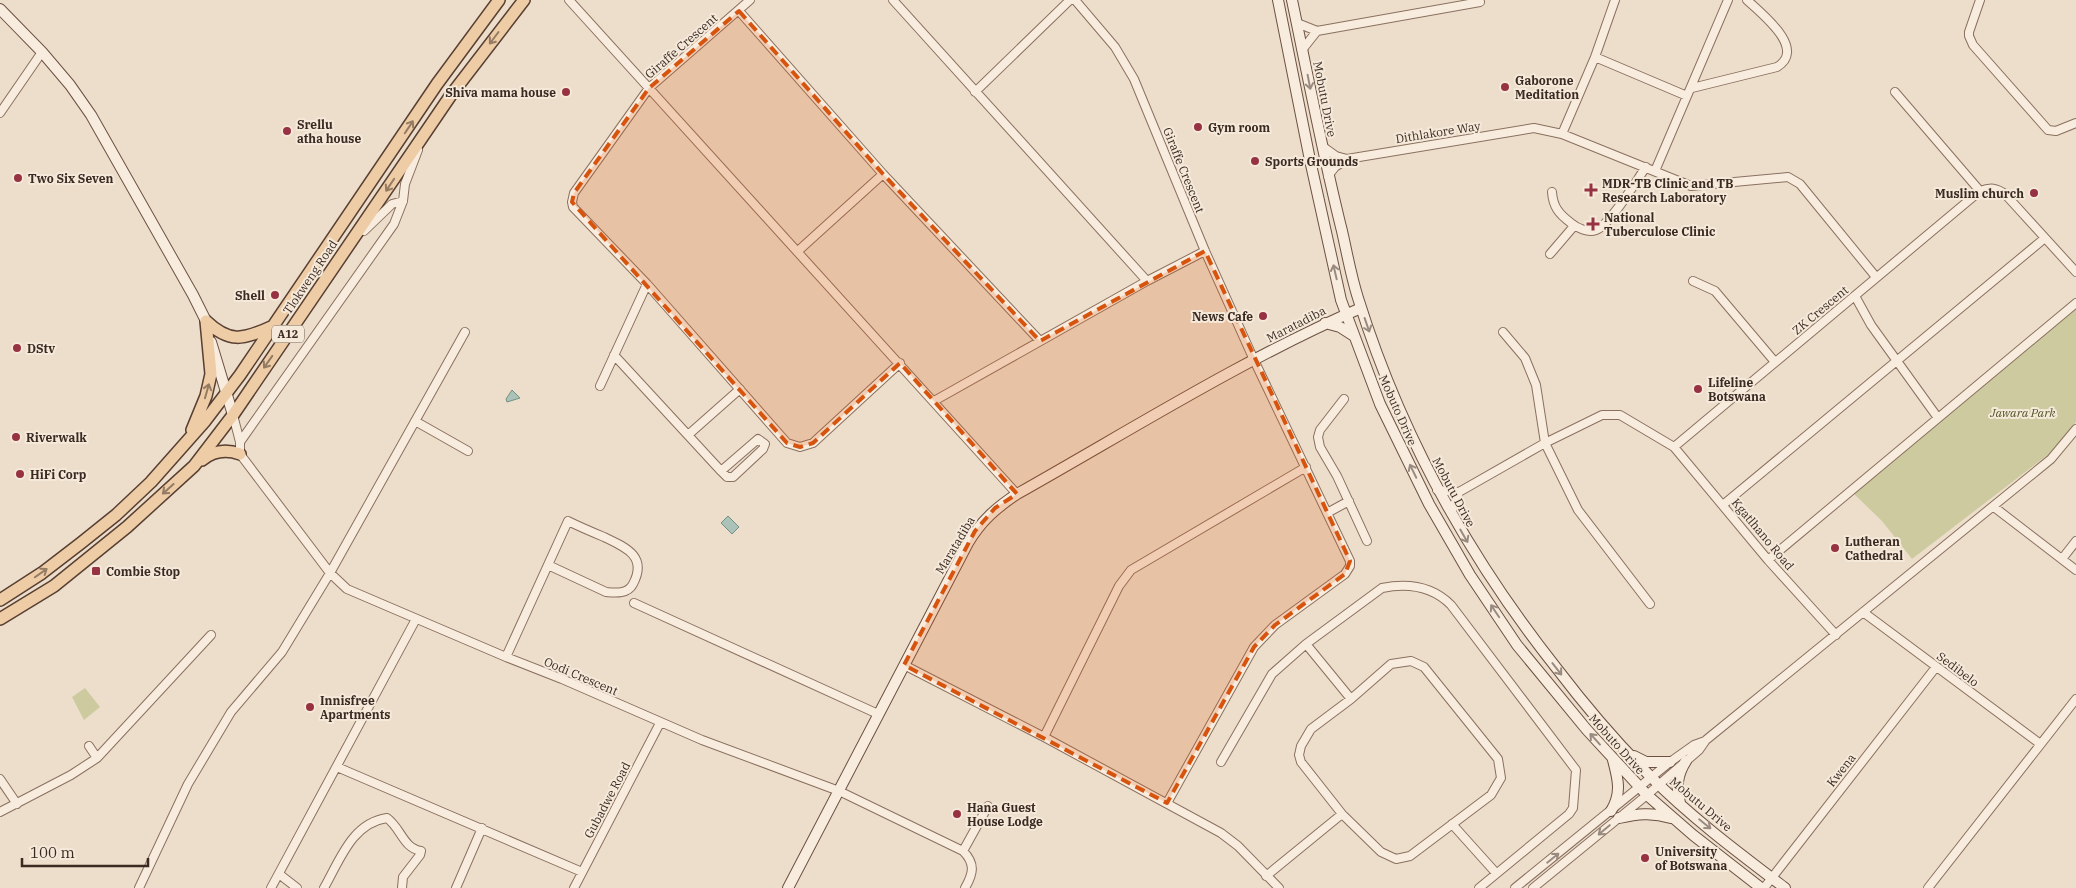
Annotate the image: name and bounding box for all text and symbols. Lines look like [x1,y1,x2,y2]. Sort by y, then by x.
street label: Giraffe Crescent [642,10,720,82]
one-way arrow [489,31,499,45]
street label: Mobutu Drive [1310,60,1340,138]
place label: Gaborone Meditation [1515,73,1579,102]
one-way arrow [1304,74,1314,90]
marker: Gaborone Meditation [1499,81,1511,93]
place label: Shiva mama house [445,85,556,100]
marker: Shiva mama house [560,86,572,98]
place label: Srellu atha house [297,117,361,146]
street label: Dithlakore Way [1394,118,1482,146]
one-way arrow [404,120,414,134]
place label: Gym room [1208,120,1271,135]
marker: Gym room [1192,121,1204,133]
marker: Srellu atha house [281,125,293,137]
street label: Giraffe Crescent [1160,125,1208,215]
place label: Sports Grounds [1265,154,1358,169]
marker: Sports Grounds [1249,155,1261,167]
place label: Two Six Seven [28,171,113,186]
marker: Two Six Seven [12,172,24,184]
place label: MDR-TB Clinic and TB Research Laboratory [1602,176,1733,205]
one-way arrow [384,177,394,191]
marker: MDR-TB Clinic and TB Research Laboratory [1584,183,1598,197]
place label: Muslim church [1935,186,2024,201]
marker: Muslim church [2028,187,2040,199]
place label: National Tuberculose Clinic [1604,210,1716,239]
marker: National Tuberculose Clinic [1586,217,1600,231]
street label: Tlokweng Road [280,237,340,317]
one-way arrow [1330,264,1339,280]
street label: ZK Crescent [1789,282,1851,338]
place label: Shell [235,288,265,303]
marker: Shell [269,289,281,301]
street label: Maratadiba [1264,302,1329,345]
place label: News Cafe [1192,309,1253,324]
marker: News Cafe [1257,310,1269,322]
one-way arrow [1363,317,1372,332]
road number: A12 [272,326,304,342]
place label: DStv [27,341,55,356]
marker: DStv [11,342,23,354]
one-way arrow [263,355,273,369]
street label: Mobuto Drive [1376,372,1420,448]
place label: Lifeline Botswana [1708,375,1766,404]
one-way arrow [203,383,213,399]
marker: Lifeline Botswana [1692,383,1704,395]
park label: Jawara Park [1989,405,2056,420]
place label: Riverwalk [26,430,87,445]
marker: Riverwalk [10,431,22,443]
street label: Mobutu Drive [1429,455,1479,529]
one-way arrow [1408,464,1417,479]
place label: HiFi Corp [30,467,87,482]
marker: HiFi Corp [14,468,26,480]
one-way arrow [162,483,175,495]
street label: Kgatlhano Road [1729,495,1797,573]
street label: Maratadiba [932,513,978,576]
one-way arrow [1459,528,1469,542]
place label: Lutheran Cathedral [1845,534,1903,563]
marker: Lutheran Cathedral [1829,542,1841,554]
place label: Combie Stop [106,564,181,579]
marker: Combie Stop [90,565,102,577]
one-way arrow [34,568,48,578]
one-way arrow [1490,605,1500,619]
street label: Sedibelo [1934,648,1982,690]
street label: Oodi Crescent [542,654,620,698]
one-way arrow [1551,662,1562,675]
place label: Innisfree Apartments [320,693,390,722]
marker: Innisfree Apartments [304,701,316,713]
street label: Mobuto Drive [1586,711,1648,777]
one-way arrow [1589,732,1601,745]
street label: Kwena [1823,750,1859,790]
street label: Gubadwe Road [581,759,633,841]
street label: Mobutu Drive [1667,774,1735,834]
place label: Hana Guest House Lodge [967,800,1043,829]
marker: Hana Guest House Lodge [951,808,963,820]
one-way arrow [1698,819,1711,830]
one-way arrow [1598,825,1611,836]
scale bar [22,836,149,868]
text: 100 m [30,843,75,862]
place label: University of Botswana [1655,844,1727,873]
one-way arrow [1546,852,1559,863]
marker: University of Botswana [1639,852,1651,864]

